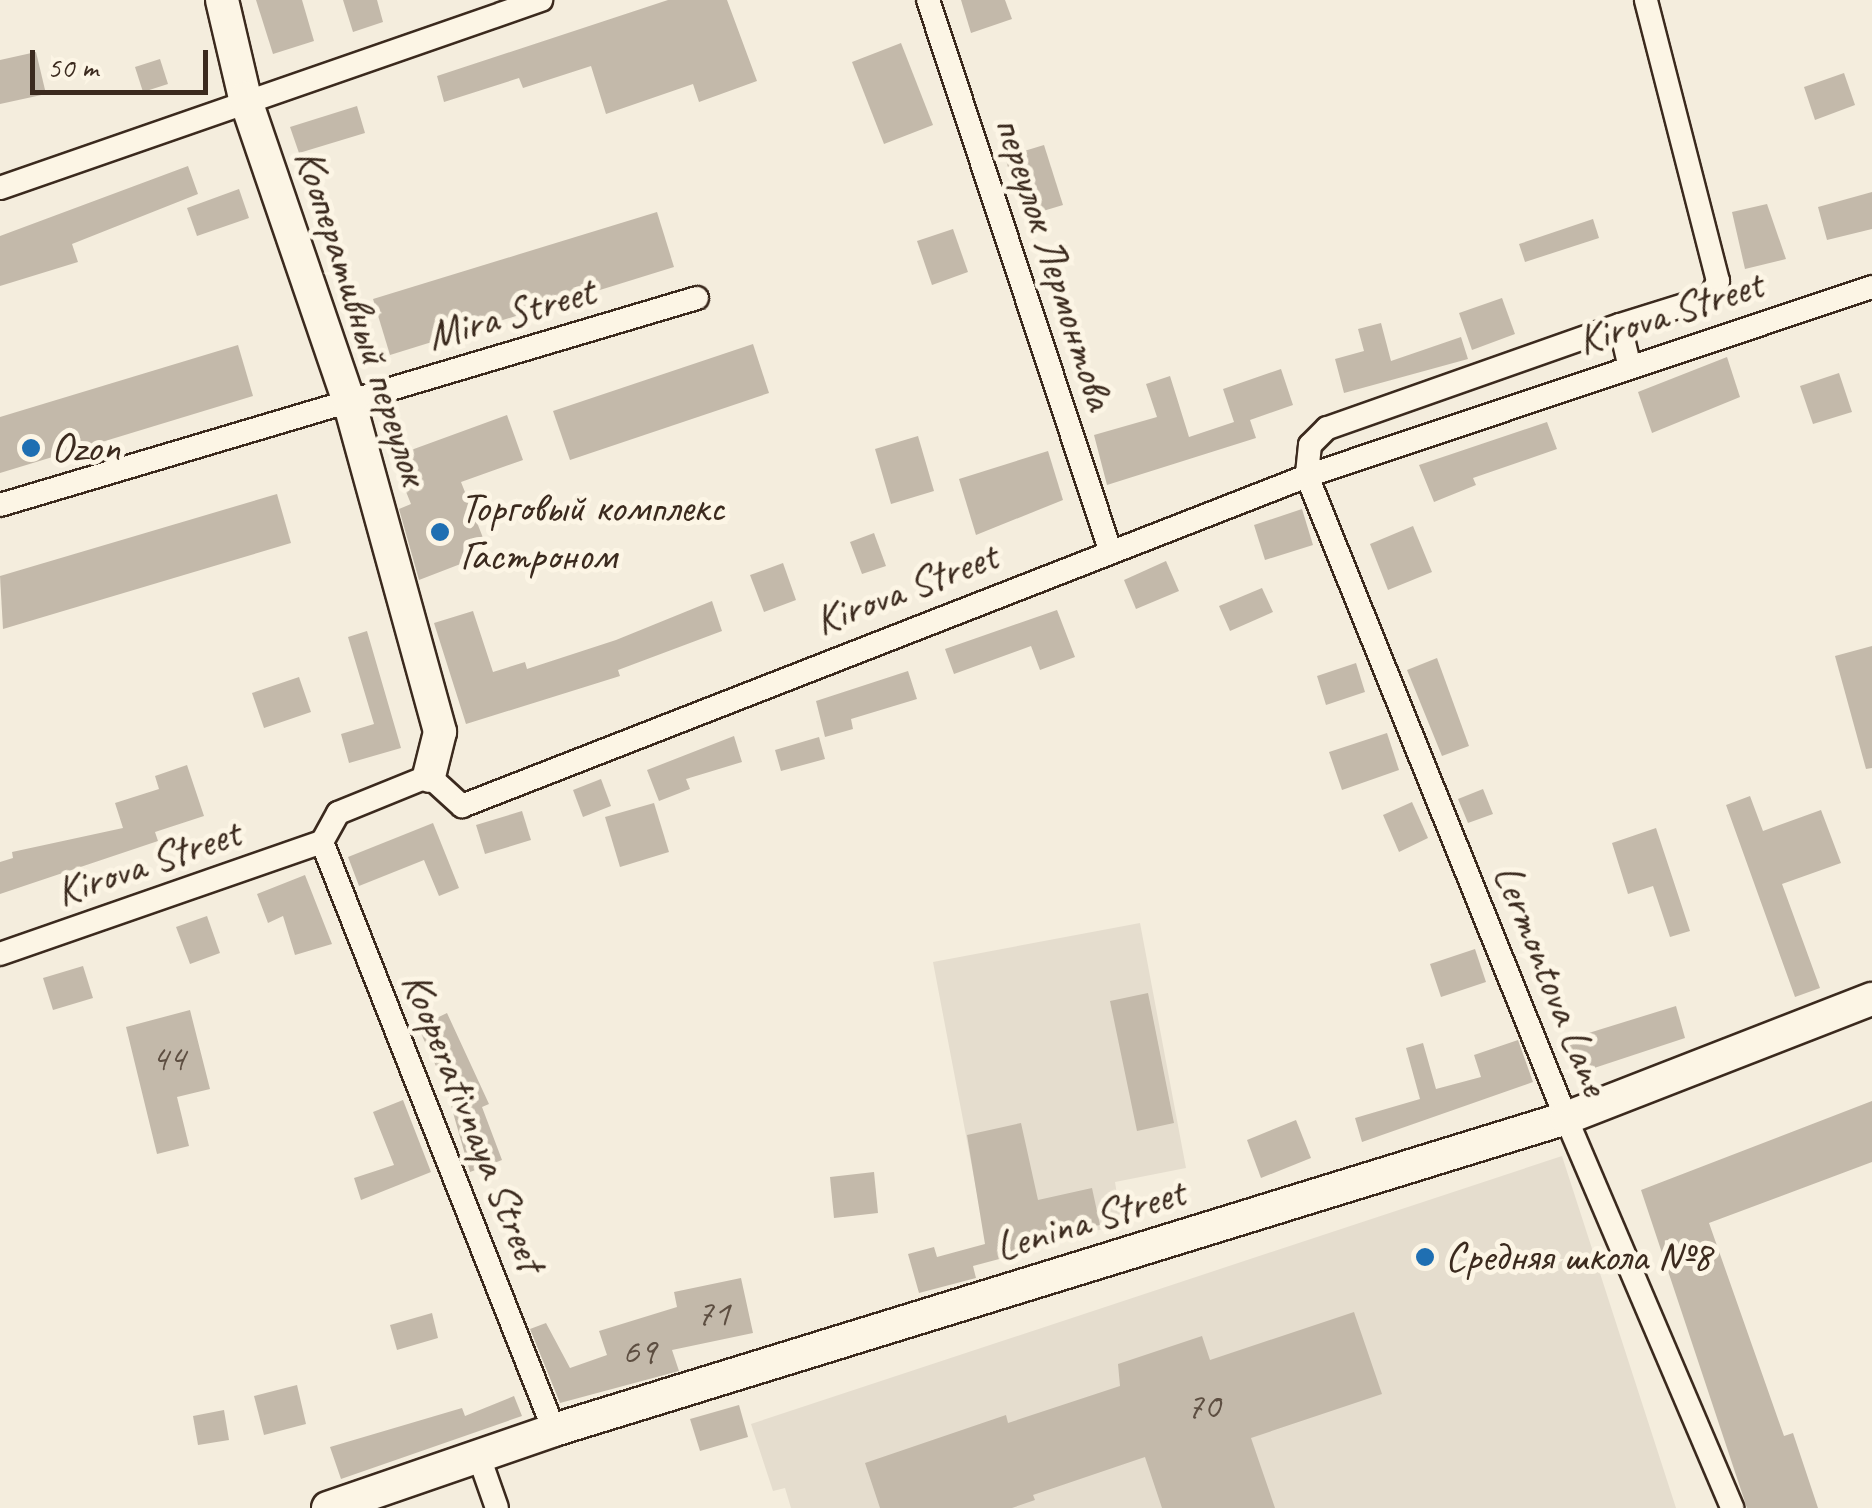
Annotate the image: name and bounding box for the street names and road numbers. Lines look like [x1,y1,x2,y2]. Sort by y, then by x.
street label: переулок Лермонтова [983,111,1125,415]
street label: Кооперативный переулок [283,143,439,491]
street label: Kirova Street [1571,259,1769,367]
street label: Mira Street [421,266,601,362]
street label: Kirova Street [807,531,1005,647]
street label: Kirova Street [49,808,247,918]
street label: Lermontova Lane [1482,856,1620,1104]
street label: Kooperativnaya Street [390,965,556,1279]
street label: Lenina Street [989,1167,1191,1273]

